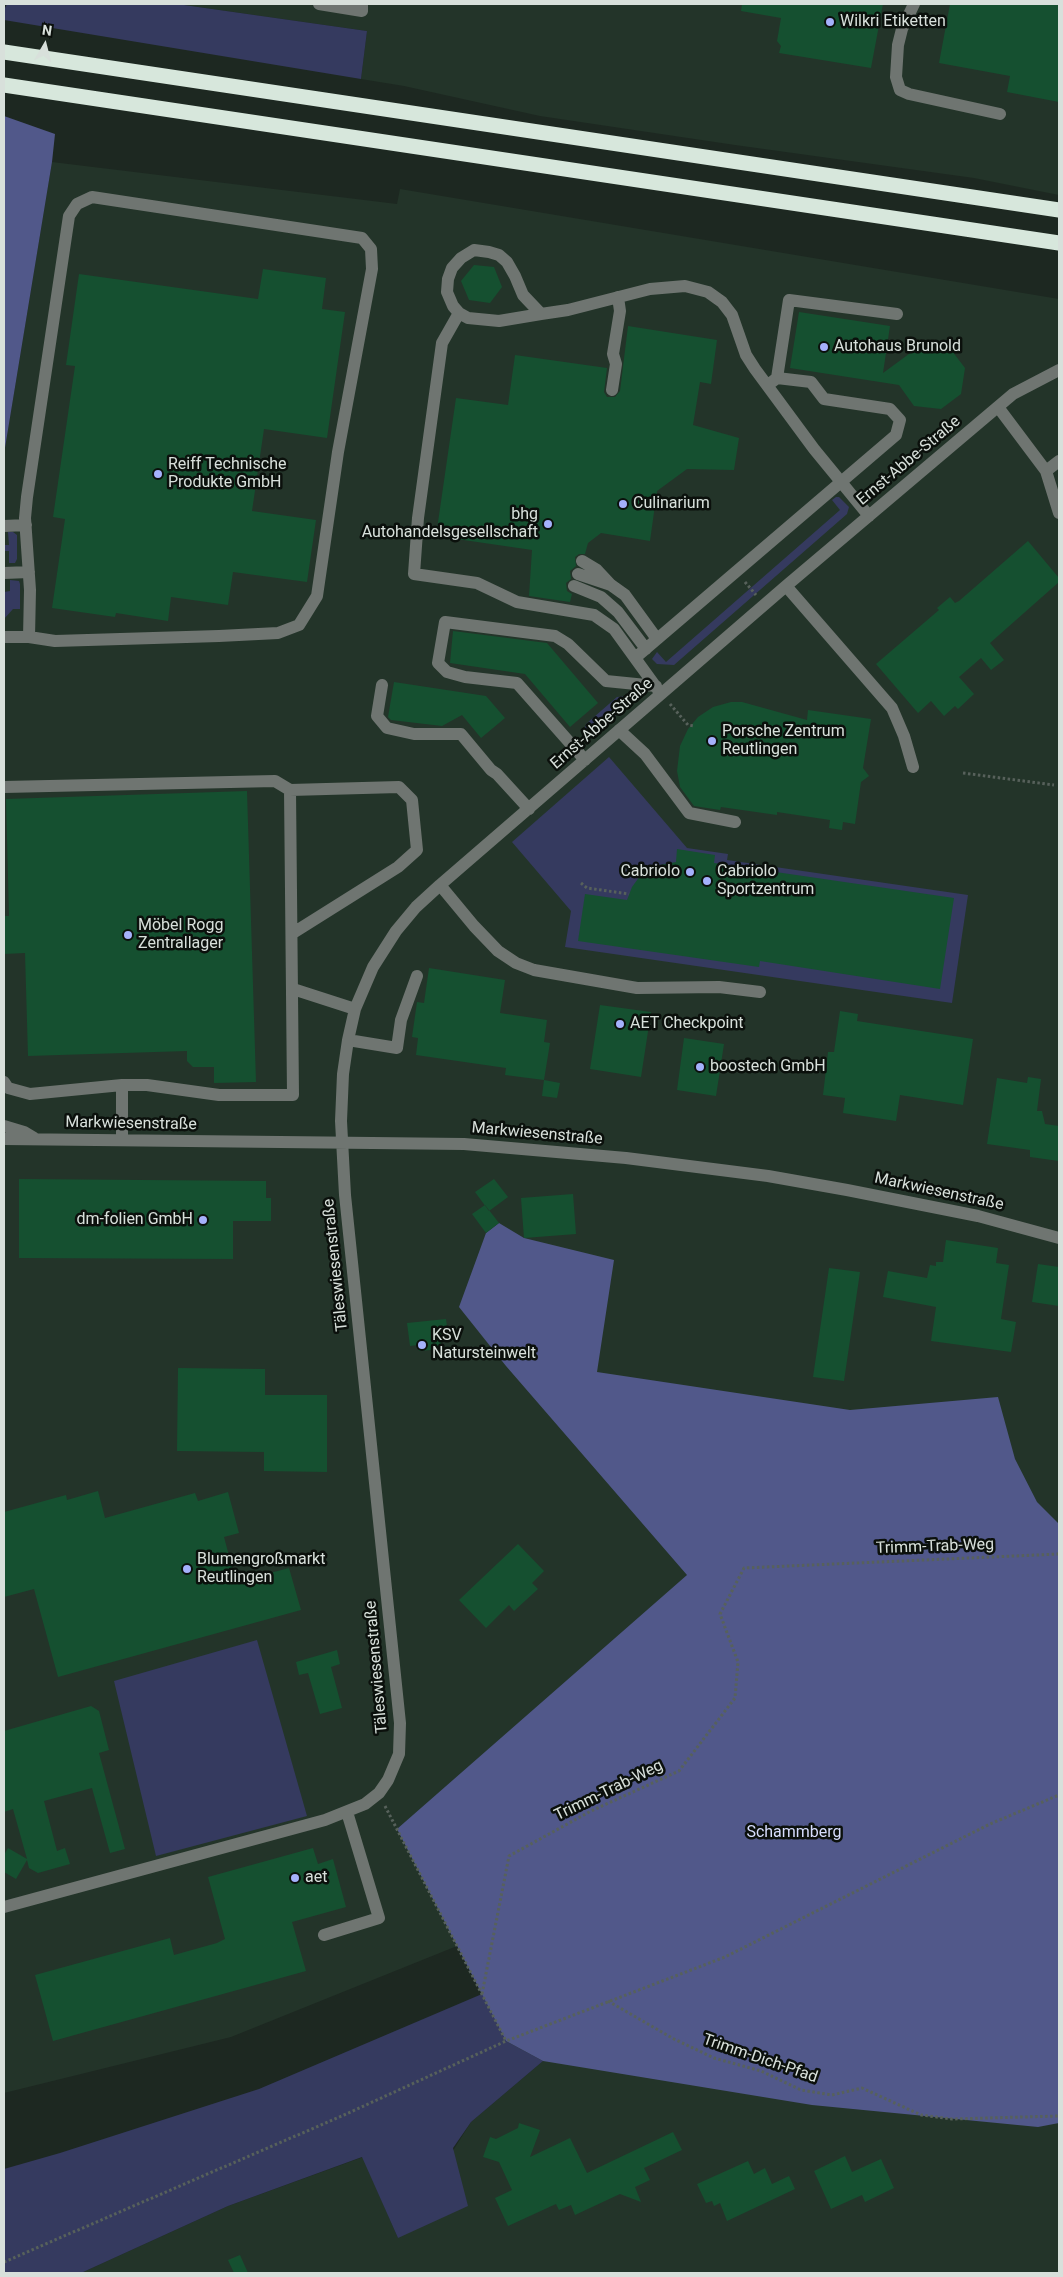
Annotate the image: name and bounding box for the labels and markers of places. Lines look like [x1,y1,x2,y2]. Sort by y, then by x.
place label: Wilkri Etiketten [840,12,946,32]
marker: Wilkri Etiketten [824,16,836,28]
place label: Autohaus Brunold [834,337,961,357]
marker: Autohaus Brunold [818,341,830,353]
place label: Reiff Technische Produkte GmbH [168,455,286,493]
marker: Reiff Technische Produkte GmbH [152,468,164,480]
place label: Culinarium [633,494,710,514]
marker: Culinarium [617,498,629,510]
place label: bhg Autohandelsgesellschaft [362,505,538,543]
marker: bhg Autohandelsgesellschaft [542,518,554,530]
place label: Porsche Zentrum Reutlingen [722,722,845,760]
marker: Porsche Zentrum Reutlingen [706,735,718,747]
place label: Cabriolo [620,862,680,882]
place label: Cabriolo Sportzentrum [717,862,814,900]
marker: Cabriolo [684,866,696,878]
marker: Cabriolo Sportzentrum [701,875,713,887]
place label: Möbel Rogg Zentrallager [138,916,223,954]
marker: Möbel Rogg Zentrallager [122,929,134,941]
place label: AET Checkpoint [630,1014,743,1034]
marker: AET Checkpoint [614,1018,626,1030]
place label: boostech GmbH [710,1057,826,1077]
marker: boostech GmbH [694,1061,706,1073]
place label: dm-folien GmbH [76,1210,193,1230]
marker: dm-folien GmbH [197,1214,209,1226]
place label: KSV Natursteinwelt [432,1326,536,1364]
marker: KSV Natursteinwelt [416,1339,428,1351]
place label: Blumengroßmarkt Reutlingen [197,1550,325,1588]
marker: Blumengroßmarkt Reutlingen [181,1563,193,1575]
place label: aet [305,1868,327,1888]
marker: aet [289,1872,301,1884]

